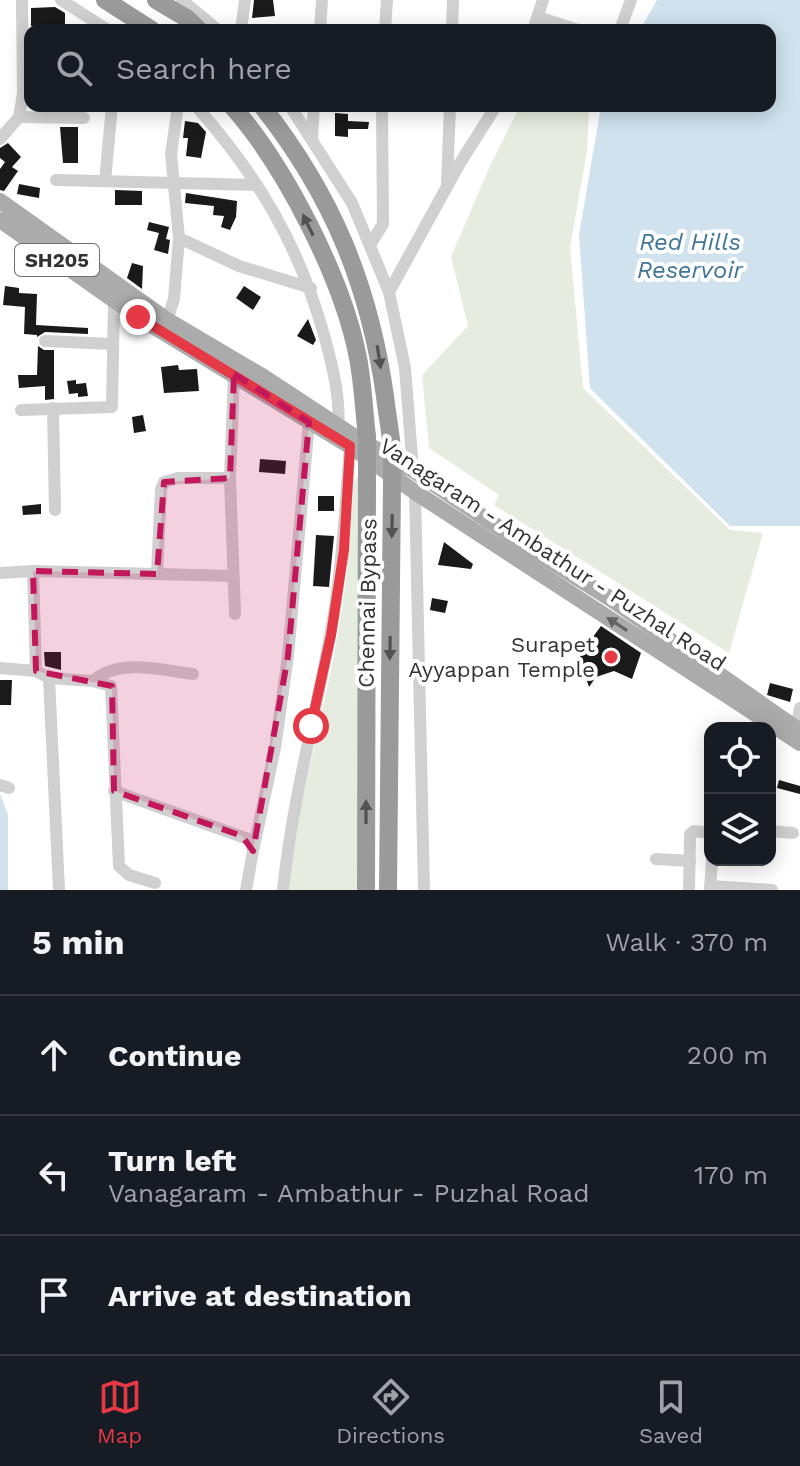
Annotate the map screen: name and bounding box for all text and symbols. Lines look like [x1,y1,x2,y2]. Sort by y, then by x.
search box [24,24,776,112]
icon: search [52,46,96,90]
text: Search here [116,51,292,86]
one-way arrow [301,214,315,237]
water label: Red Hills Reservoir [637,228,745,284]
road number: SH205 [15,244,99,276]
route end [120,299,156,335]
one-way arrow [373,345,386,370]
street label: Vanagaram - Ambathur - Puzhal Road [375,433,730,676]
one-way arrow [386,514,398,539]
street label: Chennai Bypass [354,518,381,688]
one-way arrow [607,617,628,632]
place label: Surapet Ayyappan Temple [408,632,595,682]
one-way arrow [384,636,397,661]
marker: Surapet Ayyappan Temple [602,648,620,666]
route start [293,708,329,744]
map controls [704,722,776,866]
button: locate [704,722,776,794]
button: layers [704,794,776,866]
one-way arrow [360,799,372,824]
text: 5 min [32,922,125,962]
text: Walk · 370 m [606,927,768,957]
icon: ahead [32,1033,76,1077]
text: Continue [108,1038,241,1073]
text: 200 m [687,1040,768,1070]
text: Turn left [108,1143,236,1178]
icon: left [32,1153,76,1197]
text: 170 m [694,1160,768,1190]
text: Vanagaram - Ambathur - Puzhal Road [108,1178,590,1208]
icon: arrive [32,1273,76,1317]
text: Arrive at destination [108,1278,412,1313]
tab: Map [97,1375,142,1448]
tab: Directions [336,1375,445,1448]
tab: Saved [639,1375,703,1448]

